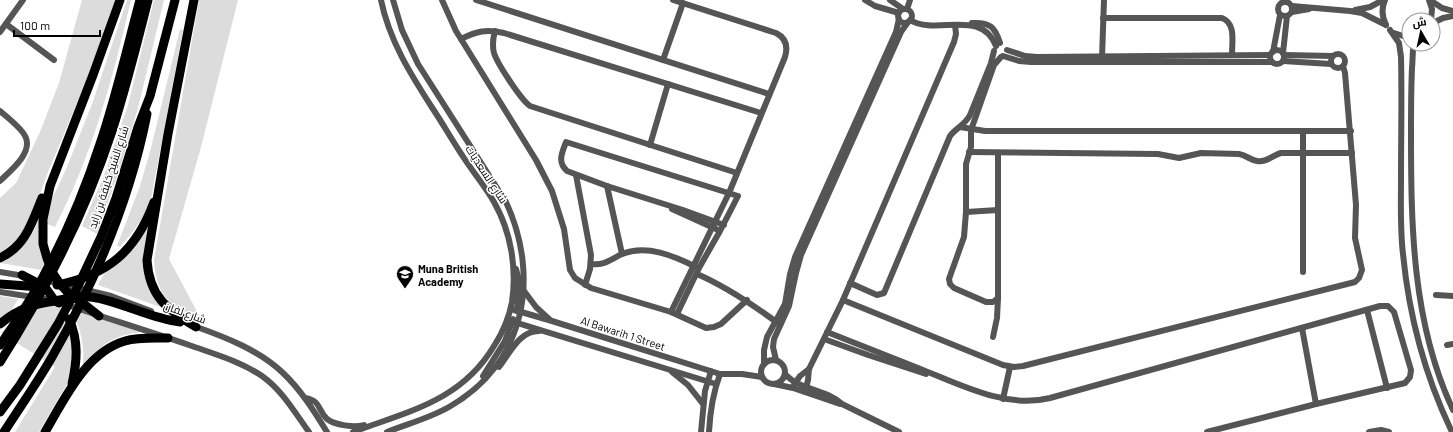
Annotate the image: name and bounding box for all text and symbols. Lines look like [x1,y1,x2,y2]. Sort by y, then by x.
scale bar [14,12,100,38]
north arrow [1401,12,1441,52]
text: ش [1411,14,1428,30]
text: 100 m [20,18,50,32]
street label: شارع الشيخ خليفة بن زايد [85,124,133,231]
street label: شارع السعديات [462,142,511,207]
place label: Muna British Academy [418,262,478,288]
school or university icon: Muna British Academy [395,264,415,289]
street label: شارع لفان [161,298,208,328]
street label: Al Bawarih 1 Street [579,313,667,353]

